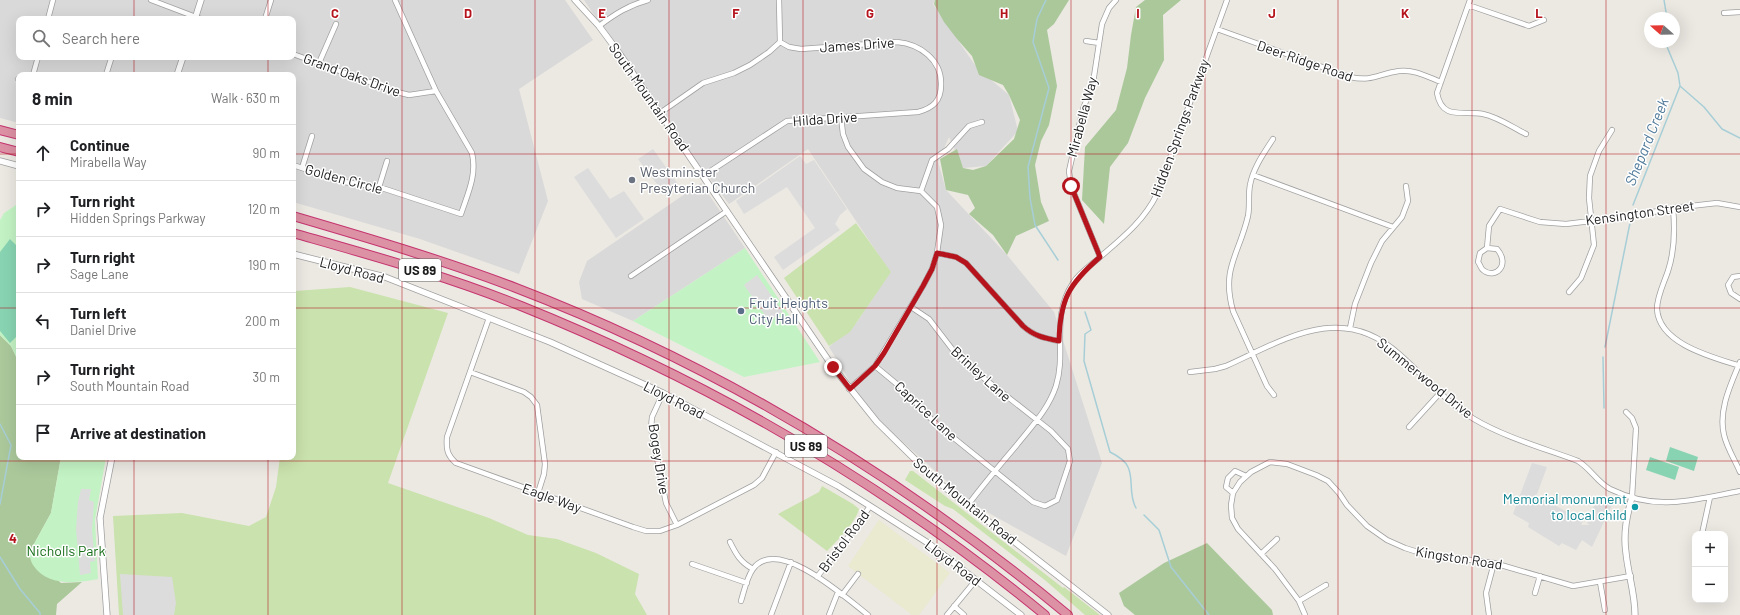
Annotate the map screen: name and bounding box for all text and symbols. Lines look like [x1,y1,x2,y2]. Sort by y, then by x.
text: C [331,5,339,21]
text: D [464,5,472,21]
text: E [598,5,606,21]
text: F [732,5,740,21]
text: G [866,5,874,21]
text: H [1000,5,1008,21]
text: I [1136,5,1140,21]
text: J [1268,5,1276,21]
text: K [1401,5,1409,21]
text: L [1535,5,1543,21]
north arrow [1644,12,1680,48]
search box [16,16,296,60]
icon: search [30,27,52,49]
text: Search here [62,29,140,47]
street label: James Drive [819,33,895,56]
street label: Deer Ridge Road [1255,36,1355,85]
street label: South Mountain Road [606,39,693,154]
street label: Grand Oaks Drive [301,49,403,100]
street label: Hidden Springs Parkway [1147,56,1213,199]
street label: Mirabella Way [1063,74,1101,159]
text: 8 min [32,88,72,108]
text: Walk · 630 m [211,90,280,106]
water label: Shepard Creek [1620,95,1672,188]
street label: Hilda Drive [792,108,858,129]
text: Continue [70,136,130,154]
icon: ahead [32,142,54,164]
text: 90 m [253,145,280,161]
text: Mirabella Way [70,154,146,170]
street label: Golden Circle [303,160,385,197]
place label: Westminster Presyterian Church [640,163,755,196]
marker: Westminster Presyterian Church [627,175,637,185]
route start [1062,177,1080,195]
text: Turn right [70,192,135,210]
street label: Kensington Street [1584,196,1695,229]
icon: right [32,198,54,220]
text: 120 m [248,201,280,217]
text: Hidden Springs Parkway [70,210,205,226]
text: Turn right [70,248,135,266]
street label: Lloyd Road [318,253,386,286]
icon: right [32,254,54,276]
text: 190 m [248,257,280,273]
road number: US 89 [399,259,441,281]
text: Sage Lane [70,266,129,282]
place label: Fruit Heights City Hall [749,294,828,327]
text: Turn left [70,304,126,322]
marker: Fruit Heights City Hall [736,306,746,316]
icon: left [32,310,54,332]
text: 200 m [245,313,280,329]
text: Daniel Drive [70,322,136,338]
street label: Summerwood Drive [1374,334,1477,421]
street label: Brinley Lane [948,342,1015,405]
route end [824,358,842,376]
text: Turn right [70,360,135,378]
icon: right [32,366,54,388]
text: 30 m [253,369,280,385]
street label: Lloyd Road [641,377,708,422]
street label: Caprice Lane [891,377,961,444]
text: South Mountain Road [70,378,189,394]
icon: arrive [32,422,54,444]
street label: Bogey Drive [645,422,673,496]
text: Arrive at destination [70,424,206,442]
road number: US 89 [785,435,827,457]
street label: South Mountain Road [910,454,1021,548]
street label: Eagle Way [520,479,585,516]
place label: Memorial monument to local child [1503,490,1627,523]
marker: Memorial monument to local child [1630,502,1640,512]
street label: Bristol Road [815,506,873,575]
text: 4 [9,530,17,546]
map controls [1692,531,1728,603]
button: + [1692,531,1728,567]
street label: Lloyd Road [922,536,985,589]
park label: Nicholls Park [27,542,105,559]
street label: Kingston Road [1414,542,1504,573]
button: − [1692,567,1728,603]

